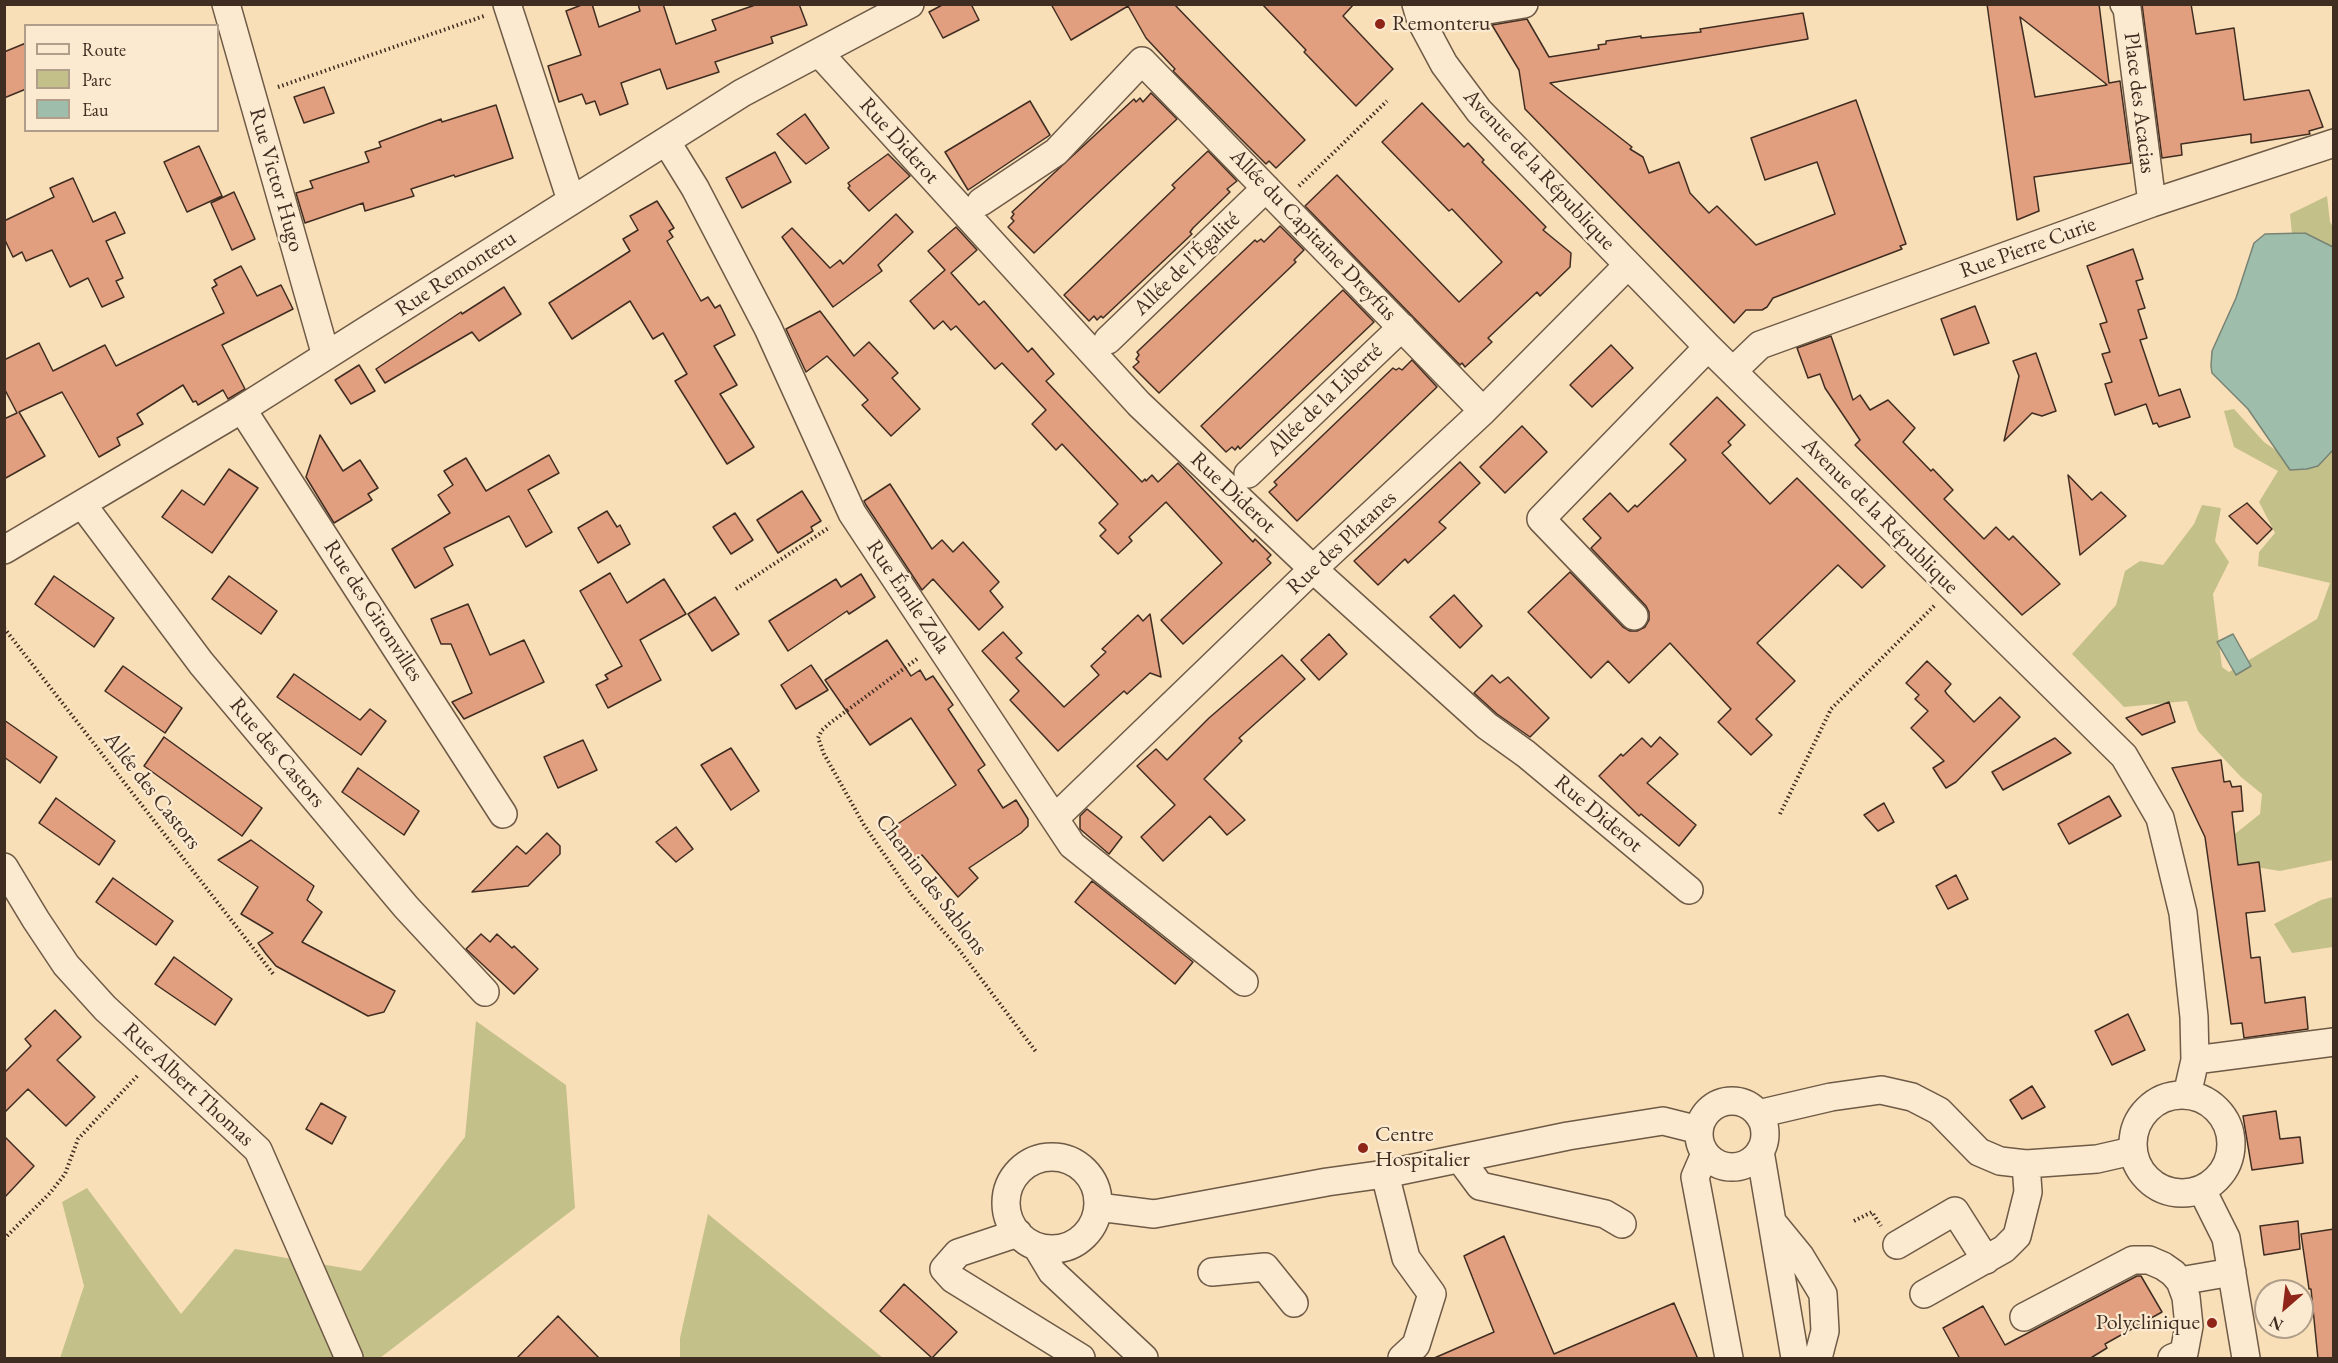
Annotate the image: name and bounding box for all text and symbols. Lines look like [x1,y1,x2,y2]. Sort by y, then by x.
place label: Remonteru [1392,11,1490,37]
marker: Remonteru [1373,17,1387,31]
legend [24,24,219,132]
street label: Place des Acacias [2117,31,2161,175]
text: Route [82,38,126,61]
text: Parc [82,68,112,91]
street label: Avenue de la République [1457,84,1621,256]
street label: Rue Diderot [853,92,945,190]
text: Eau [82,98,108,121]
street label: Rue Victor Hugo [243,105,309,255]
street label: Allée du Capitaine Dreyfus [1224,143,1402,327]
street label: Allée de l'Égalité [1128,207,1246,321]
street label: Rue Pierre Curie [1956,211,2100,285]
street label: Rue Remonteru [391,225,521,323]
street label: Allée de la Liberté [1262,338,1388,462]
street label: Avenue de la République [1796,432,1964,600]
street label: Rue Diderot [1185,447,1281,539]
street label: Rue des Platanes [1282,485,1402,601]
street label: Rue des Gironvilles [317,535,429,687]
street label: Rue Émile Zola [860,535,956,659]
street label: Rue des Castors [223,693,331,813]
street label: Allée des Castors [98,727,206,855]
street label: Rue Diderot [1548,769,1648,859]
street label: Chemin des Sablons [869,809,993,961]
street label: Rue Albert Thomas [117,1018,259,1152]
place label: Centre Hospitalier [1375,1122,1470,1174]
marker: Centre Hospitalier [1356,1141,1370,1155]
north arrow [2254,1279,2314,1339]
place label: Polyclinique [2096,1310,2200,1336]
text: N [2266,1311,2287,1336]
marker: Polyclinique [2205,1316,2219,1330]

